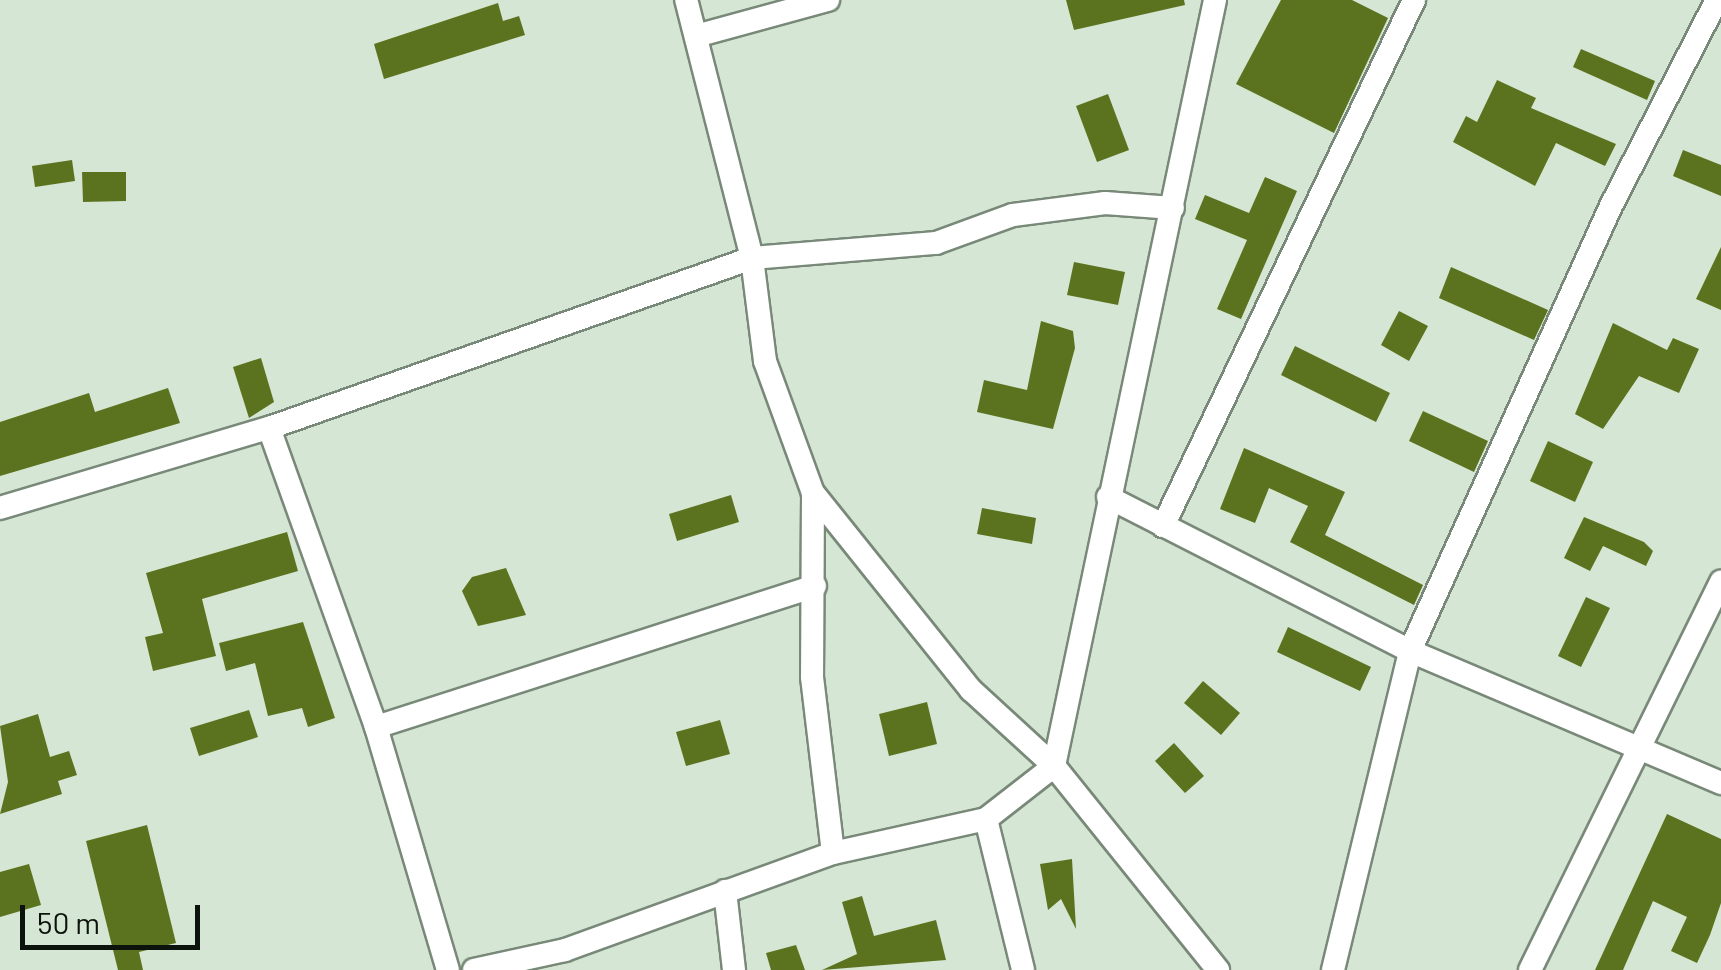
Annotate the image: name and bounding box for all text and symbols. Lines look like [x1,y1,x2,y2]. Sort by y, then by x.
scale bar [25,885,205,947]
text: 50 m [37,904,100,940]

